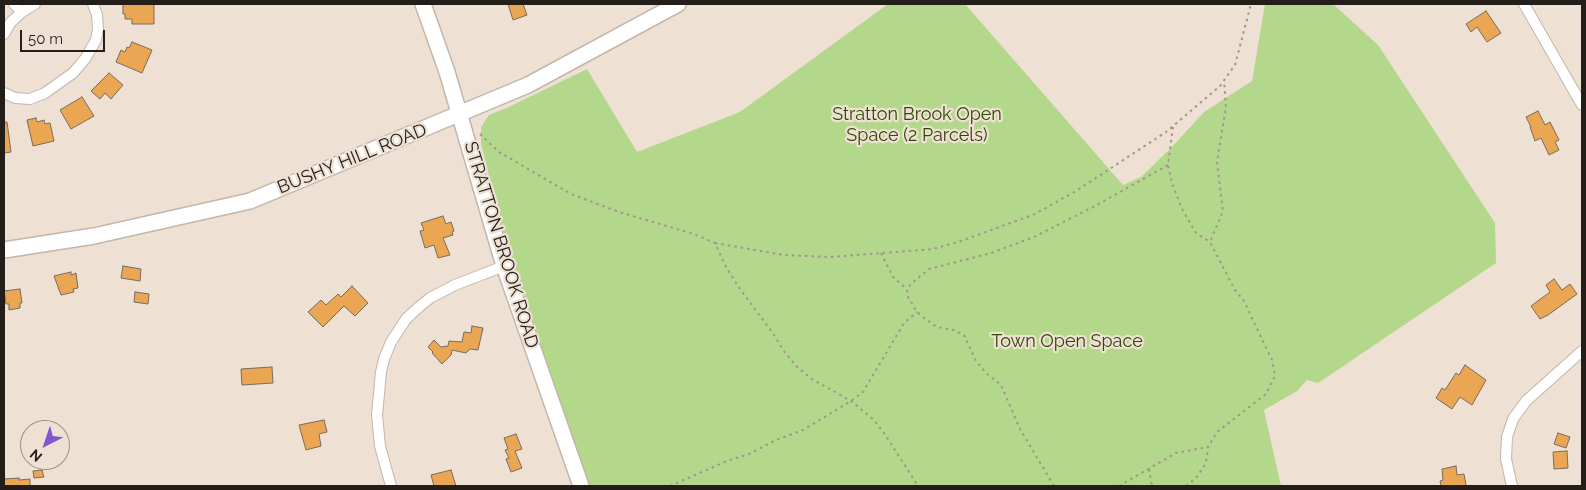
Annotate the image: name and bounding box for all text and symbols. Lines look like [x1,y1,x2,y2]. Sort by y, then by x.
scale bar [22,20,108,52]
text: 50 m [28,30,63,48]
park label: Stratton Brook Open Space (2 Parcels) [832,104,1002,146]
street label: BUSHY HILL ROAD [274,119,430,199]
street label: STRATTON BROOK ROAD [459,139,543,351]
park label: Town Open Space [991,331,1143,353]
north arrow [20,420,70,470]
text: N [27,446,45,465]

